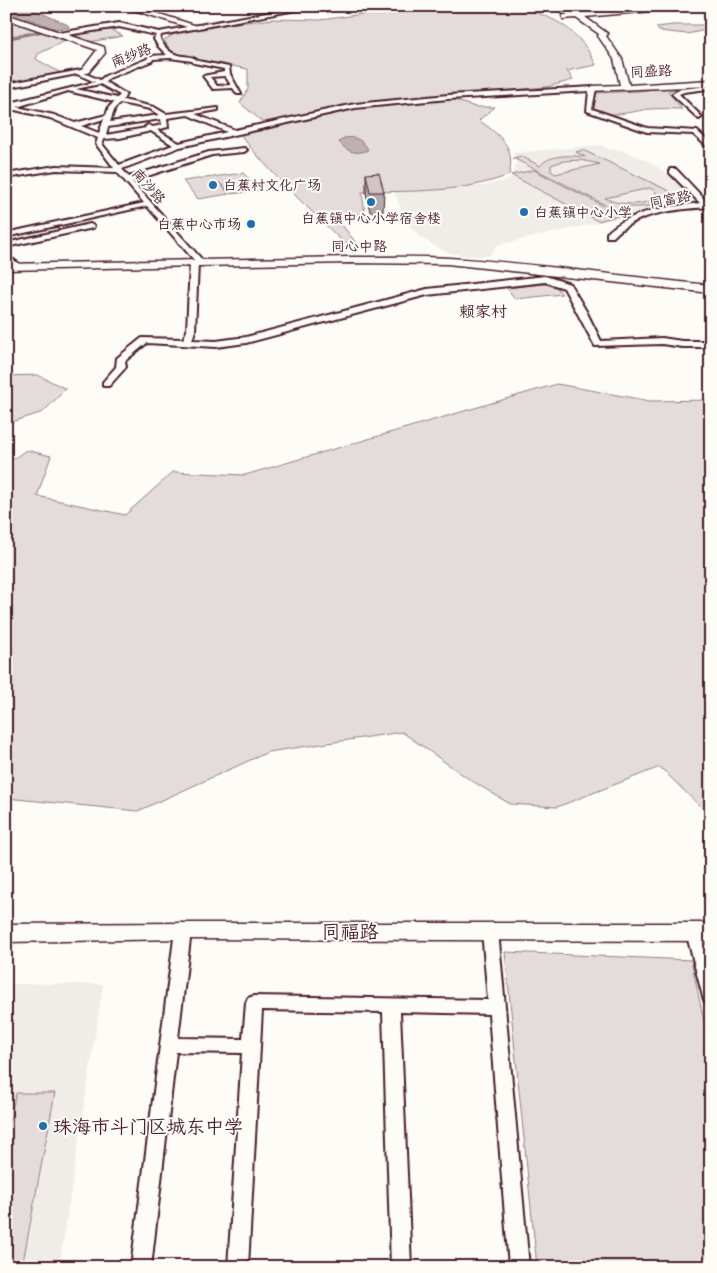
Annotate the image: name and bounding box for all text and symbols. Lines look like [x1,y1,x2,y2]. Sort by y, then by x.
street label: 南纱路 [108,38,154,71]
street label: 同盛路 [630,60,672,81]
street label: 南沙路 [128,164,170,208]
place label: 白蕉村文化广场 [223,175,321,194]
marker: 白蕉村文化广场 [207,179,219,191]
street label: 同富路 [647,185,692,212]
marker: 白蕉镇中心小学宿舍楼 [365,196,377,208]
place label: 白蕉镇中心小学 [534,202,632,221]
marker: 白蕉镇中心小学 [518,206,530,218]
place label: 白蕉镇中心小学宿舍楼 [301,208,441,227]
place label: 白蕉中心市场 [157,214,241,233]
marker: 白蕉中心市场 [245,218,257,230]
street label: 同心中路 [331,236,387,255]
district label: 赖家村 [459,300,507,321]
street label: 同福路 [321,918,379,943]
place label: 珠海市斗门区城东中学 [53,1113,243,1138]
marker: 珠海市斗门区城东中学 [37,1120,49,1132]

